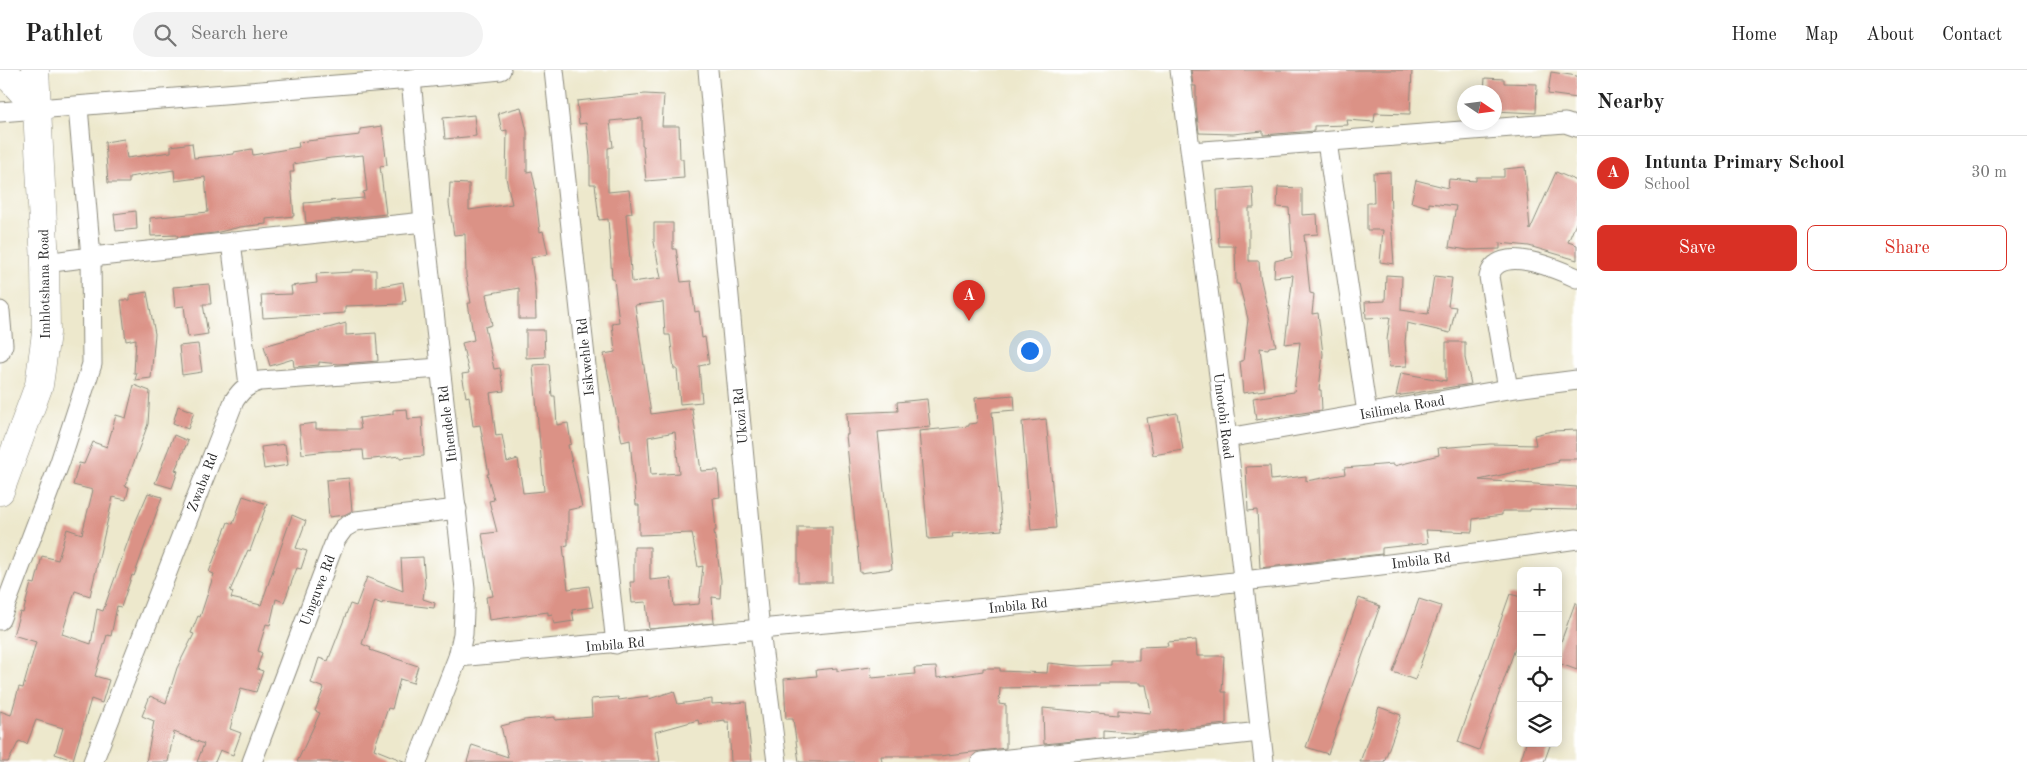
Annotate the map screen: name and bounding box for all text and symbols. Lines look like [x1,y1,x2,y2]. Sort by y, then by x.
search box [133,12,483,57]
icon: search [151,21,179,49]
text: Pathlet [25,23,103,47]
text: Search here [191,25,288,44]
text: Home [1731,26,1777,44]
text: Map [1805,26,1838,44]
text: About [1866,26,1914,44]
text: Contact [1942,26,2002,44]
north arrow [1457,85,1502,130]
text: Nearby [1597,92,1665,113]
text: Intunta Primary School [1644,154,1845,173]
text: A [1607,165,1619,181]
text: 30 m [1971,165,2007,181]
text: School [1644,177,1690,193]
button: Save [1597,225,1797,271]
button: Share [1807,225,2007,271]
street label: Imhlotshana Road [37,229,53,339]
pin: A [953,280,985,321]
street label: Isikwehle Rd [575,317,597,397]
your location [1017,338,1043,364]
street label: Umotobi Road [1211,372,1235,460]
street label: Ithendele Rd [436,385,460,463]
street label: Ukozi Rd [732,387,750,445]
street label: Isilimela Road [1358,394,1446,422]
street label: Zwaba Rd [185,451,221,514]
street label: Imbila Rd [1391,550,1452,572]
street label: Umguwe Rd [298,553,338,628]
map controls [1517,567,1562,747]
button: + [1517,567,1562,612]
street label: Imbila Rd [988,596,1048,616]
button: − [1517,612,1562,657]
street label: Imbila Rd [585,635,645,655]
button: locate [1517,657,1562,702]
button: layers [1517,702,1562,747]

